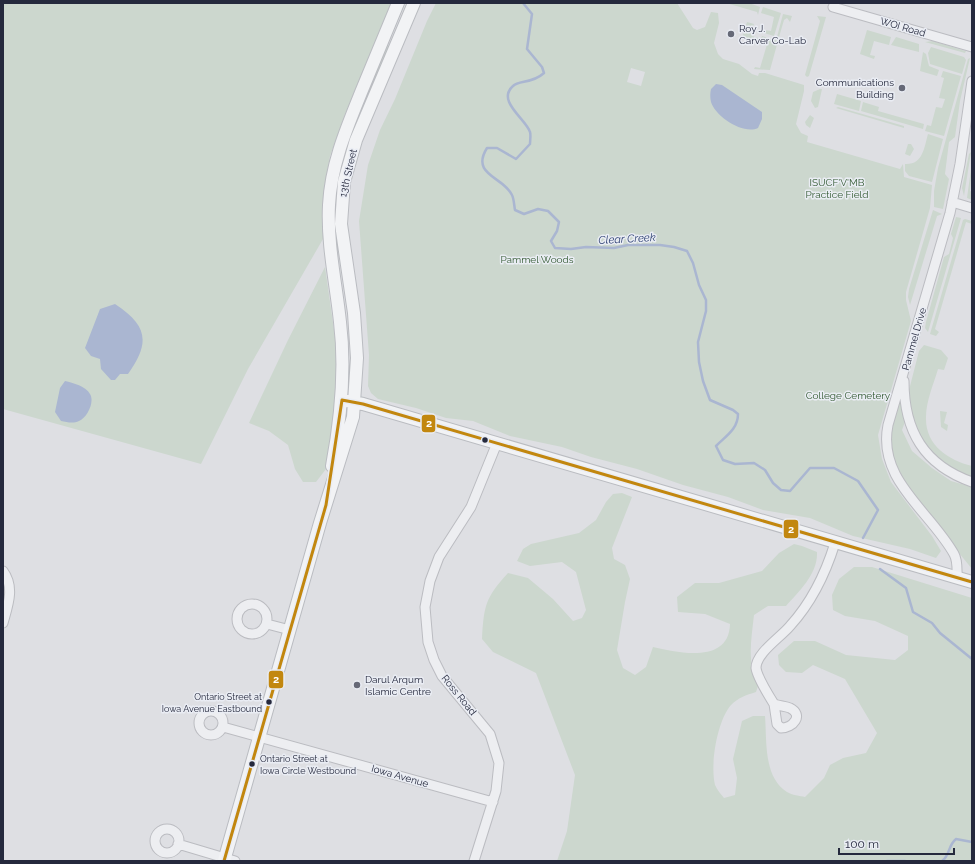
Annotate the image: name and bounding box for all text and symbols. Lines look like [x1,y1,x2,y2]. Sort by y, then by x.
street label: WOI Road [879,15,927,39]
place label: Roy J. Carver Co-Lab [739,23,806,46]
marker: Roy J. Carver Co-Lab [726,29,736,39]
place label: Communications Building [816,77,894,100]
marker: Communications Building [897,83,907,93]
street label: 13th Street [337,147,359,198]
park label: ISUCF'V'MB Practice Field [806,177,868,200]
water label: Clear Creek [598,231,656,247]
park label: Pammel Woods [500,254,574,265]
street label: Pammel Drive [900,306,928,372]
park label: College Cemetery [806,390,891,401]
line badge: 2 [421,414,436,433]
text: 2 [426,417,432,430]
unlabelled marker [480,435,490,445]
line badge: 2 [783,519,799,539]
text: 2 [788,523,794,536]
line badge: 2 [268,670,284,689]
text: 2 [273,673,279,686]
street label: Ross Road [439,673,479,717]
place label: Darul Arqum Islamic Centre [365,674,431,697]
marker: Darul Arqum Islamic Centre [352,680,362,690]
place label: Ontario Street at Iowa Avenue Eastbound [162,692,262,714]
marker: Ontario Street at Iowa Avenue Eastbound [264,697,274,707]
place label: Ontario Street at Iowa Circle Westbound [260,754,357,776]
marker: Ontario Street at Iowa Circle Westbound [247,759,257,769]
street label: Iowa Avenue [370,763,430,789]
scale bar [839,830,954,856]
text: 100 m [845,837,879,851]

